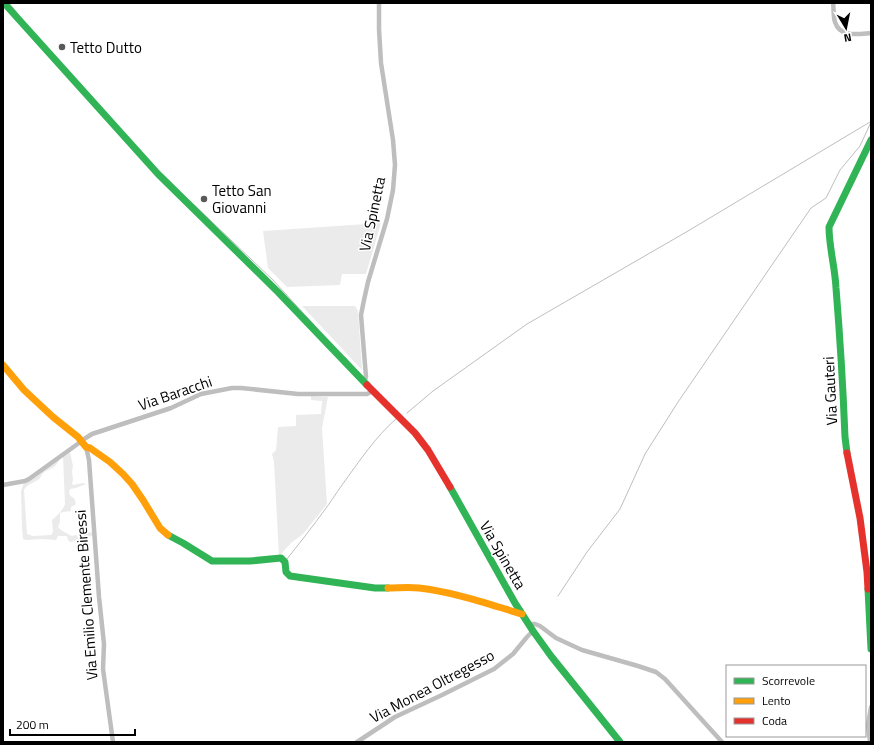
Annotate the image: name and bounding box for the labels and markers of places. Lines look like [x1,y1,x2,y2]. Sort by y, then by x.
place label: Tetto Dutto [70,36,142,59]
marker: Tetto Dutto [57,42,67,52]
place label: Tetto San Giovanni [212,179,272,219]
marker: Tetto San Giovanni [199,194,209,204]

